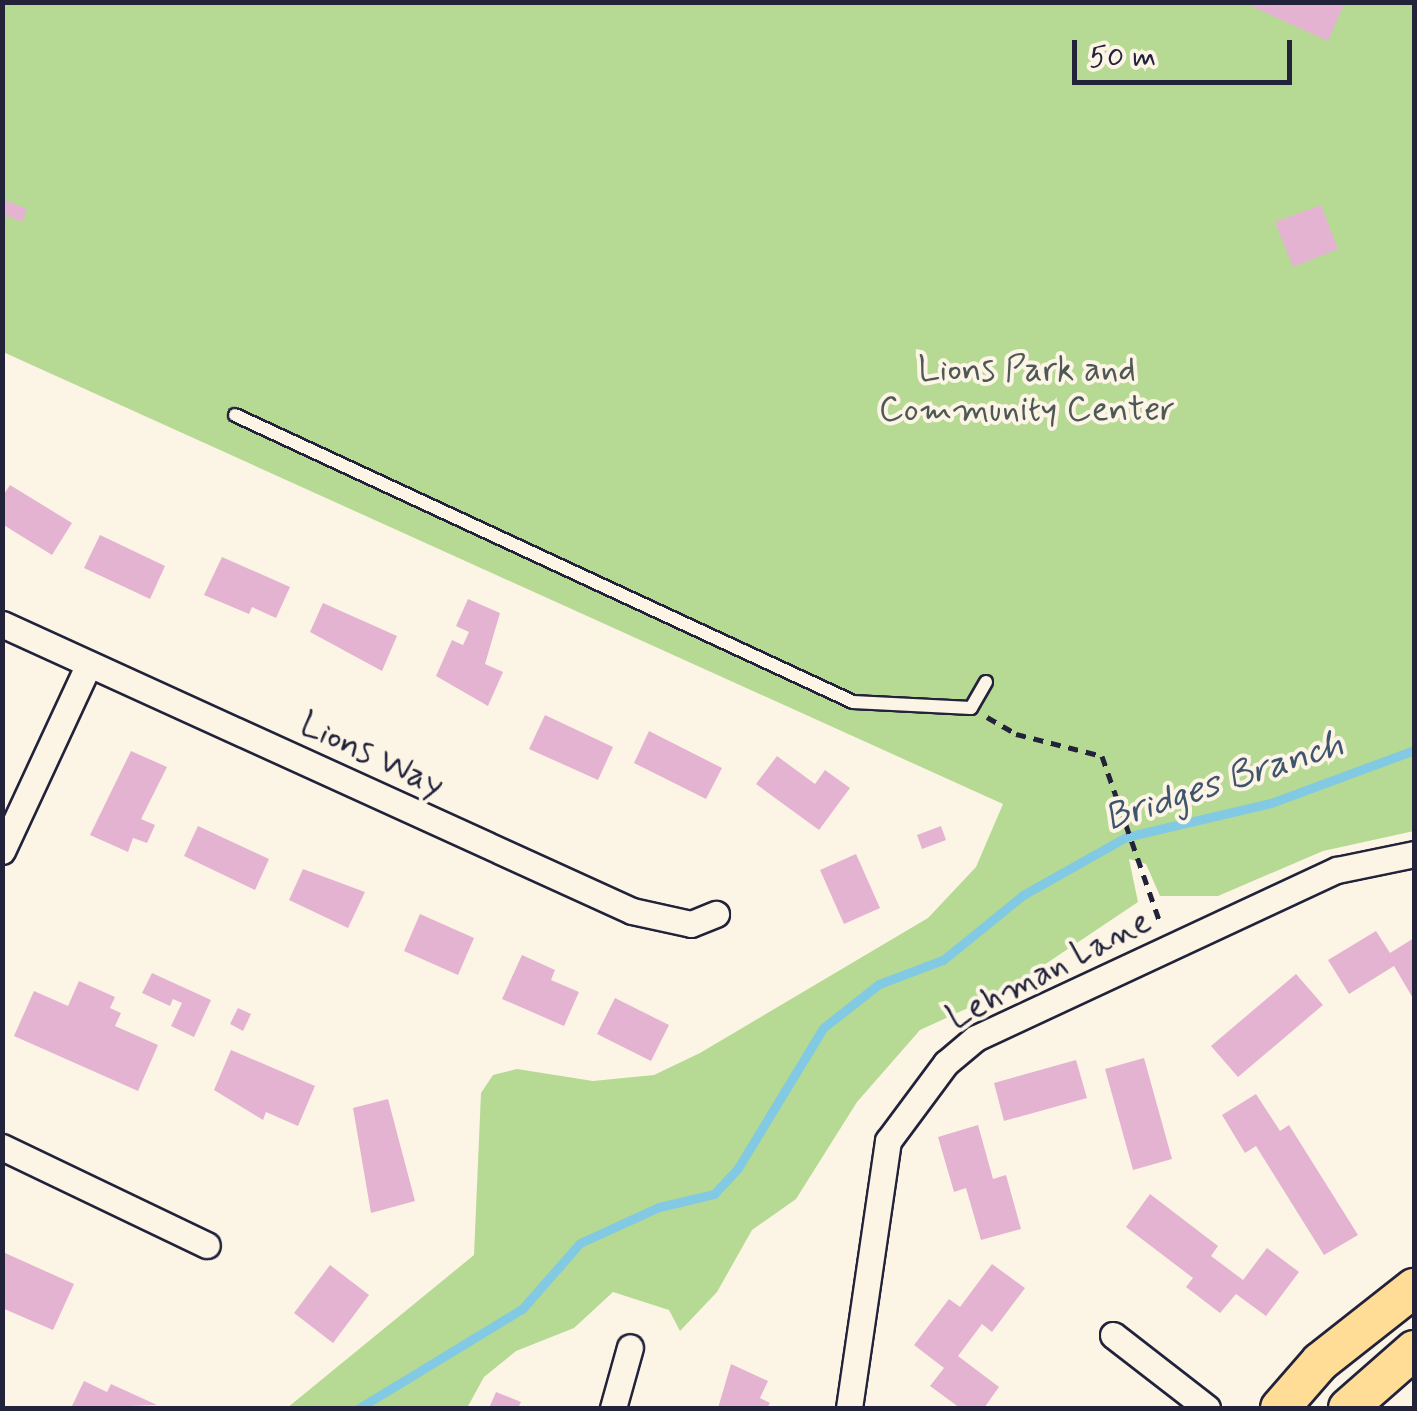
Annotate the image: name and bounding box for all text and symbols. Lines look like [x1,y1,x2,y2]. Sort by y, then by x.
scale bar [1077,20,1297,82]
text: 50 m [1089,38,1156,77]
park label: Lions Park and Community Center [879,349,1175,431]
street label: Lions Way [293,703,451,807]
water label: Bridges Branch [1095,721,1353,843]
street label: Lehman Lane [944,903,1154,1037]

